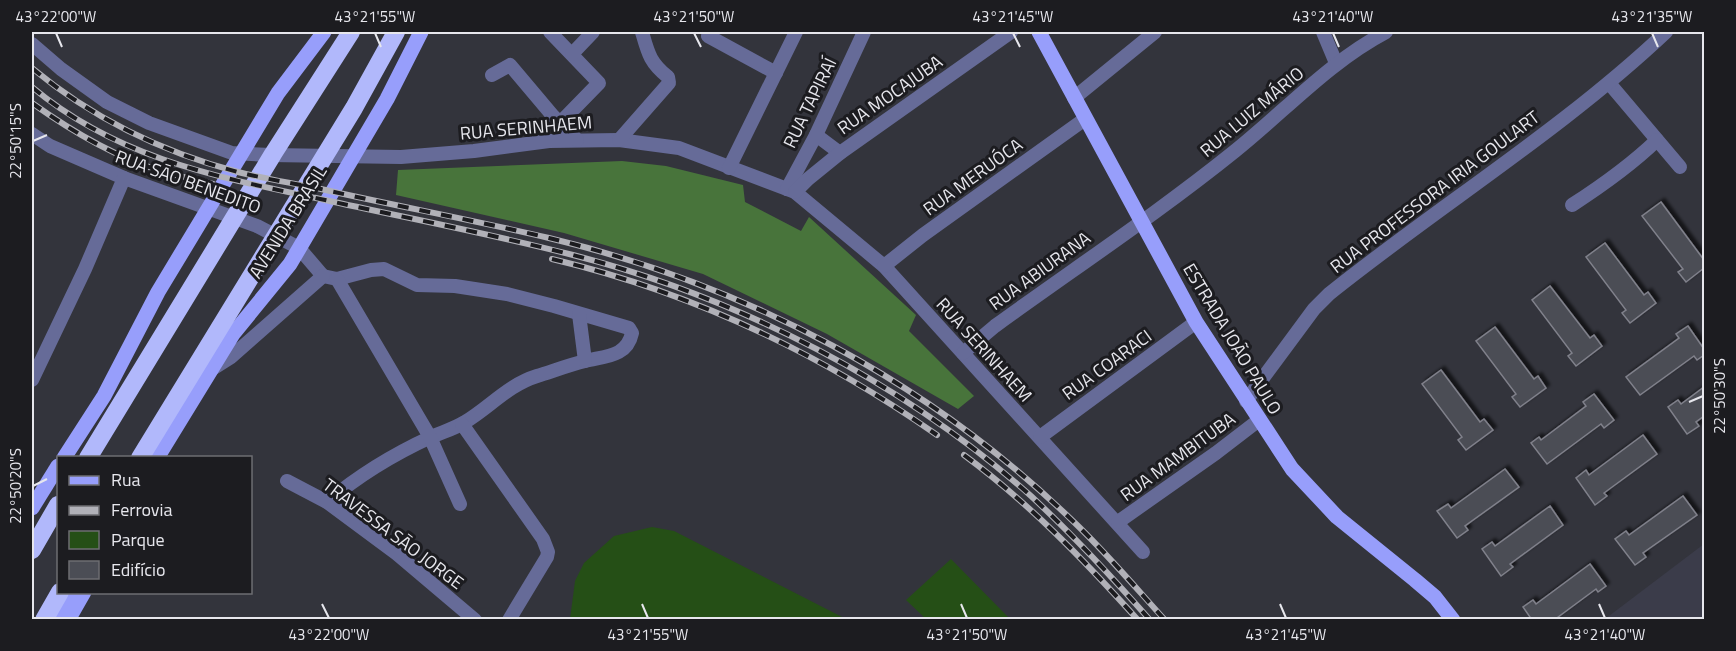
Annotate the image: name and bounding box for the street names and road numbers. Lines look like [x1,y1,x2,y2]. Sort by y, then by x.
street label: RUA MOCAJUBA [832,48,948,141]
street label: RUA TAPIRAÍ [776,52,843,153]
street label: RUA LUIZ MÁRIO [1194,60,1310,163]
street label: RUA PROFESSORA IRIA GOULART [1324,103,1546,279]
street label: RUA SERINHAEM [459,108,593,147]
street label: RUA MERUÓCA [917,131,1028,222]
street label: RUA SĀO BENEDITO [111,143,265,220]
street label: AVENIDA BRASIL [242,160,333,283]
street label: RUA ABIURANA [983,224,1096,317]
street label: ESTRADA JOÃO PAULO [1176,258,1288,420]
street label: RUA SERINHAEM [930,291,1039,408]
street label: RUA COARACI [1056,323,1157,406]
street label: RUA MAMBITUBA [1115,405,1241,508]
street label: TRAVESSA SĀO JORGE [317,472,469,596]

